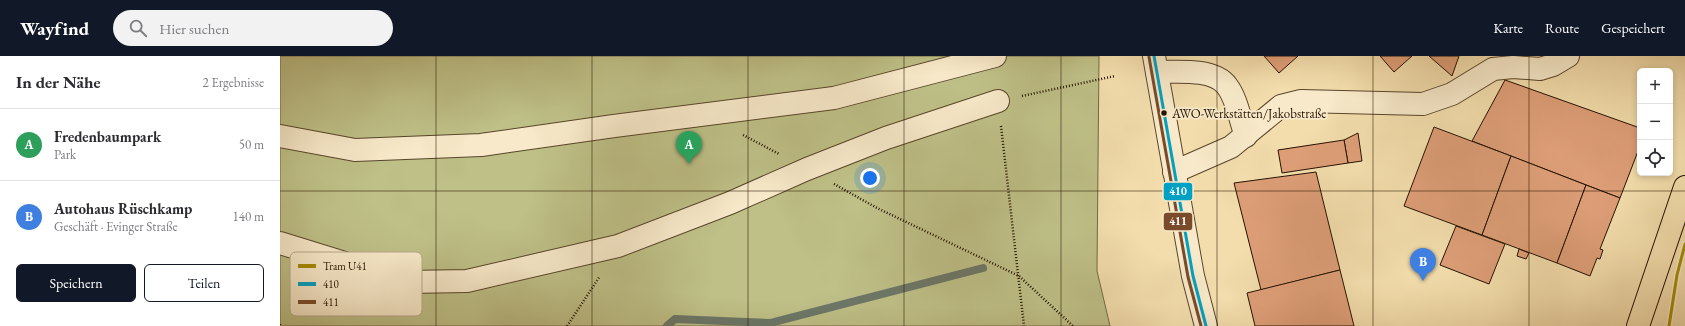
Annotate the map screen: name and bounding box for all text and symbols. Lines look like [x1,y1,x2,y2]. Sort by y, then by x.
search box [113,10,393,46]
text: Wayfind [20,16,89,41]
icon: search [127,17,149,39]
text: Hier suchen [159,19,229,38]
text: Karte [1493,19,1523,37]
text: Route [1545,19,1579,37]
text: Gespeichert [1601,19,1665,37]
map controls [1637,68,1673,176]
button: + [1637,68,1673,104]
text: In der Nähe [16,71,101,93]
text: 2 Ergebnisse [203,74,264,91]
button: − [1637,104,1673,140]
place label: AWO-Werkstätten/Jakobstraße [1171,105,1326,122]
marker: AWO-Werkstätten/Jakobstraße [1159,108,1169,118]
text: Fredenbaumpark [54,127,161,146]
pin: A [676,131,702,164]
text: A [24,136,34,153]
text: 50 m [239,136,264,153]
button: locate [1637,140,1673,176]
text: Park [54,146,76,163]
your location [860,168,880,188]
line badge: 410 [1163,182,1193,201]
text: 410 [1169,184,1187,198]
text: Autohaus Rüschkamp [54,199,192,218]
text: B [25,208,33,225]
text: 140 m [233,208,264,225]
line badge: 411 [1163,212,1193,231]
text: 411 [1169,214,1187,228]
text: Geschäft · Evinger Straße [54,218,178,235]
pin: B [1410,248,1436,281]
legend [290,252,422,316]
text: Tram U41 [323,259,367,273]
button: Speichern [16,264,136,302]
button: Teilen [144,264,264,302]
text: 410 [323,277,339,291]
text: 411 [323,295,339,309]

